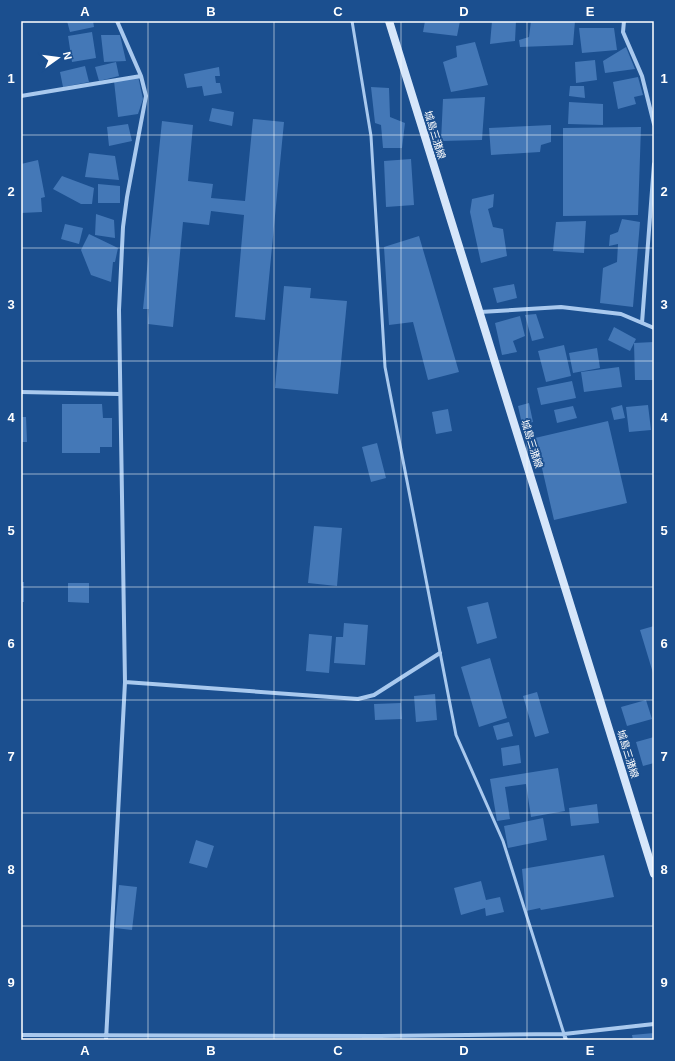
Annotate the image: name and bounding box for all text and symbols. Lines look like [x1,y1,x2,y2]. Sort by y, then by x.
text: A [80,4,90,19]
text: B [206,4,216,19]
text: C [333,4,343,19]
text: D [459,4,469,19]
text: E [586,4,595,19]
north arrow [38,38,78,78]
text: N [61,50,74,61]
text: 1 [7,71,15,86]
text: 1 [660,71,668,86]
street label: 城島三潴線 [422,109,448,161]
text: 2 [7,184,15,199]
text: 2 [660,184,668,199]
text: 3 [7,297,15,312]
text: 3 [660,297,668,312]
text: 4 [7,410,15,425]
text: 4 [660,410,668,425]
street label: 城島三潴線 [519,418,545,470]
text: 5 [7,523,15,538]
text: 5 [660,523,668,538]
text: 6 [7,636,15,651]
text: 6 [660,636,668,651]
street label: 城島三潴線 [615,728,641,780]
text: 7 [7,749,15,764]
text: 7 [660,749,668,764]
text: 8 [7,862,15,877]
text: 8 [660,862,668,877]
text: 9 [7,975,15,990]
text: 9 [660,975,668,990]
text: A [80,1043,90,1058]
text: B [206,1043,216,1058]
text: C [333,1043,343,1058]
text: D [459,1043,469,1058]
text: E [586,1043,595,1058]

